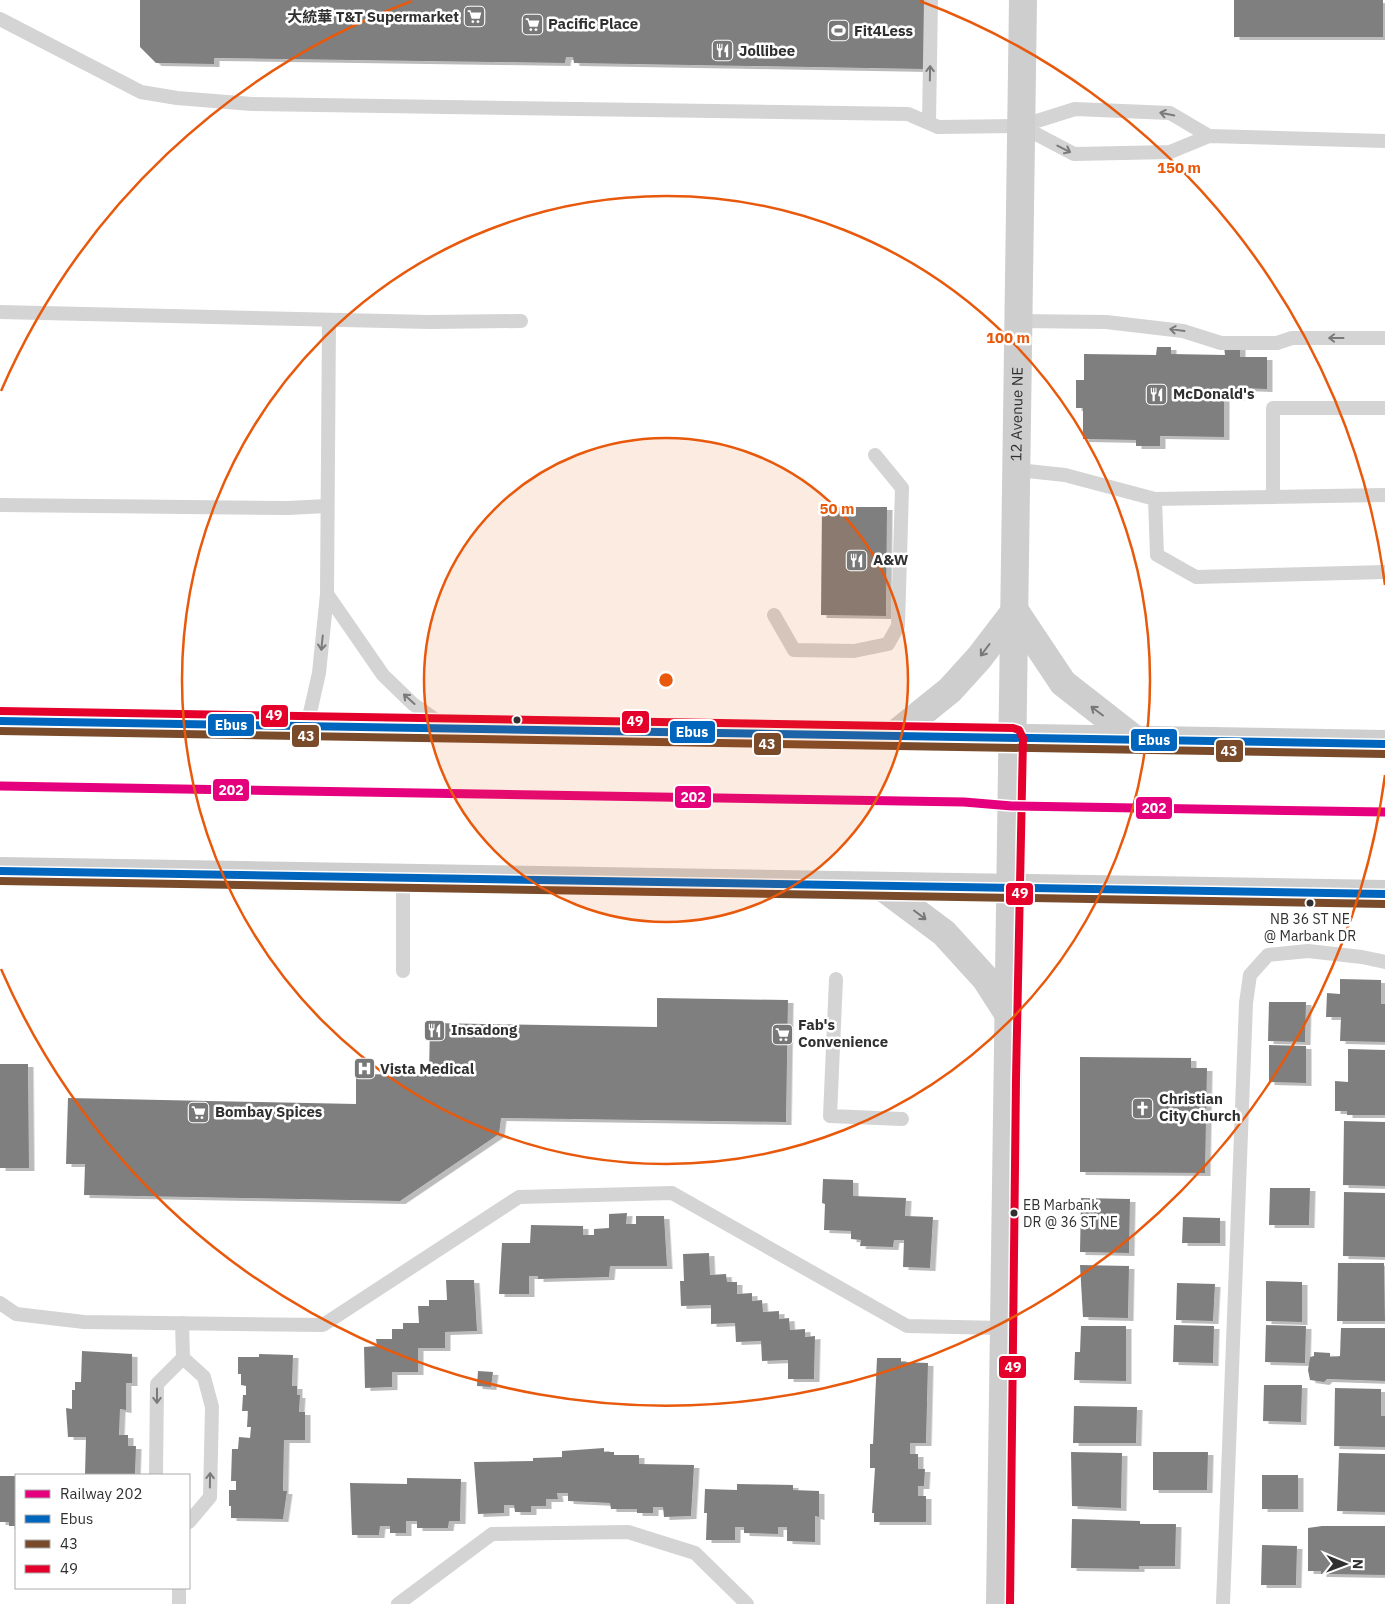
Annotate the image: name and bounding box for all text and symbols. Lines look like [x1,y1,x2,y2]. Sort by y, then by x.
supermarket icon: 大統華 T&T Supermarket [463,5,487,29]
place label: 大統華 T&T Supermarket [287,7,459,26]
supermarket icon: Pacific Place [520,12,544,36]
place label: Pacific Place [548,14,638,33]
sports icon: Fit4Less [826,19,850,43]
place label: Fit4Less [854,21,913,40]
restaurant icon: Jollibee [711,39,735,63]
place label: Jollibee [739,41,795,60]
one-way arrow [925,65,934,81]
one-way arrow [1159,109,1175,118]
one-way arrow [1057,144,1072,154]
text: 150 m [1157,158,1201,177]
one-way arrow [1169,325,1185,335]
text: 100 m [986,328,1030,347]
one-way arrow [1329,333,1345,343]
street label: 12 Avenue NE [1006,367,1027,462]
restaurant icon: McDonald's [1145,382,1169,406]
place label: McDonald's [1173,384,1255,403]
text: 50 m [820,499,854,518]
restaurant icon: A&W [845,548,869,572]
place label: A&W [873,550,909,569]
one-way arrow [317,635,327,651]
one-way arrow [980,643,991,656]
centre of rings [657,671,675,689]
one-way arrow [402,693,415,705]
line badge: 49 [260,704,289,728]
text: 49 [266,706,282,724]
one-way arrow [1090,706,1104,716]
line badge: 49 [621,710,650,734]
text: 49 [627,712,643,730]
line badge: Ebus [207,713,255,737]
unlabelled marker [512,715,522,725]
text: Ebus [215,716,247,734]
line badge: Ebus [669,720,716,744]
text: Ebus [676,723,708,741]
line badge: 43 [291,724,320,748]
text: 43 [298,727,314,745]
line badge: Ebus [1130,728,1178,752]
text: Ebus [1138,731,1170,749]
line badge: 43 [753,732,782,756]
text: 43 [759,735,775,753]
line badge: 43 [1215,739,1244,763]
text: 43 [1221,742,1237,760]
line badge: 202 [212,778,250,802]
text: 202 [218,781,244,799]
line badge: 202 [674,785,712,809]
text: 202 [680,788,706,806]
line badge: 202 [1135,796,1173,820]
text: 202 [1141,799,1167,817]
line badge: 49 [1005,882,1034,906]
text: 49 [1012,884,1028,902]
marker: NB 36 ST NE @ Marbank DR [1305,898,1315,908]
one-way arrow [913,910,927,920]
place label: NB 36 ST NE @ Marbank DR [1264,910,1356,945]
place label: Fab's Convenience [798,1015,888,1051]
restaurant icon: Insadong [423,1018,447,1042]
place label: Insadong [451,1020,518,1039]
supermarket icon: Fab's Convenience [770,1022,794,1046]
hospital icon: Vista Medical [352,1057,376,1081]
place label: Vista Medical [380,1059,475,1078]
place label: Christian City Church [1159,1089,1241,1125]
church icon: Christian City Church [1131,1096,1155,1120]
supermarket icon: Bombay Spices [187,1100,211,1124]
place label: Bombay Spices [215,1102,323,1121]
place label: EB Marbank DR @ 36 ST NE [1023,1196,1118,1231]
marker: EB Marbank DR @ 36 ST NE [1009,1208,1019,1218]
line badge: 49 [998,1355,1027,1379]
text: 49 [1005,1358,1021,1376]
one-way arrow [152,1387,162,1403]
one-way arrow [205,1473,215,1489]
legend [15,1474,190,1589]
text: Railway 202 [60,1484,143,1503]
text: Ebus [60,1509,93,1528]
text: 43 [60,1534,78,1553]
north arrow [1320,1539,1370,1589]
text: 49 [60,1559,78,1578]
text: N [1349,1559,1367,1569]

